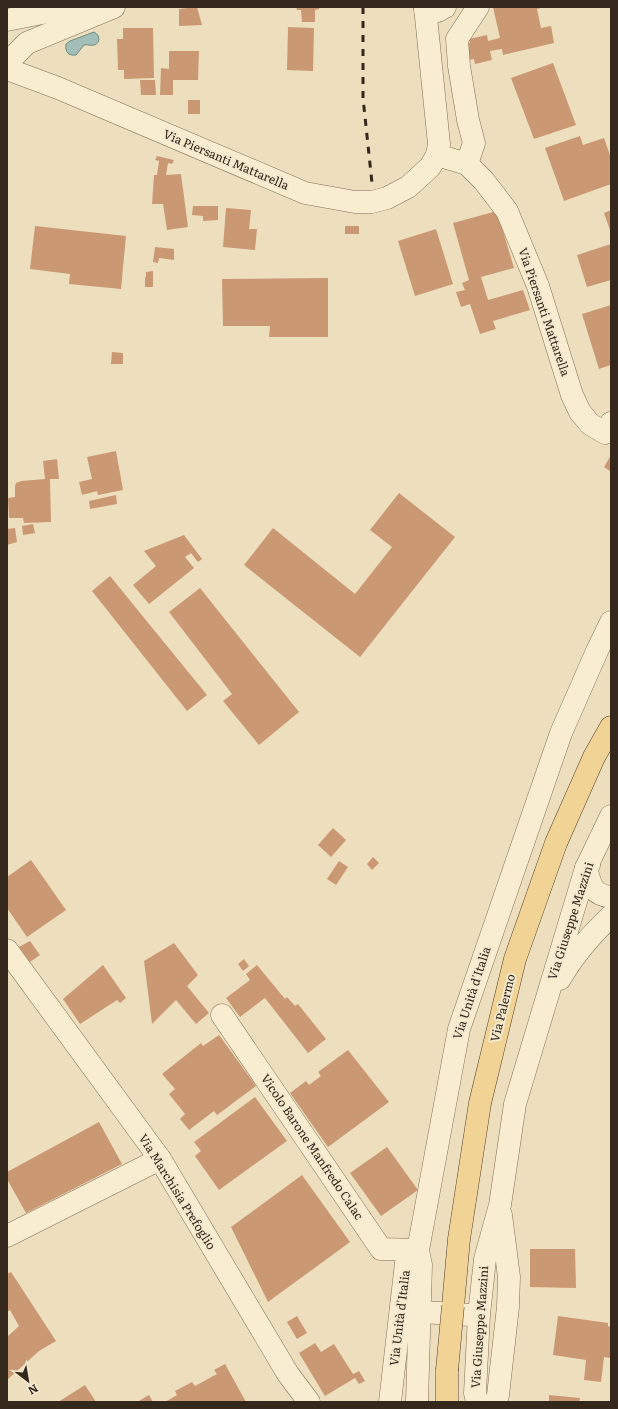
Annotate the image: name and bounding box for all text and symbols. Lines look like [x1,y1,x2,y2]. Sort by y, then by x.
street label: Via Piersanti Mattarella [161,124,293,194]
street label: Via Piersanti Mattarella [514,245,576,379]
street label: Via Giuseppe Mazzini [543,859,598,982]
street label: Via Unità d'Italia [448,943,495,1041]
street label: Via Palermo [485,972,519,1044]
street label: Vicolo Barone Manfredo Calac [257,1070,368,1223]
street label: Via Marchisia Prefoglio [135,1130,221,1253]
street label: Via Giuseppe Mazzini [466,1265,492,1389]
street label: Via Unità d'Italia [384,1268,414,1367]
north arrow [8,1361,48,1401]
text: N [26,1381,42,1400]

